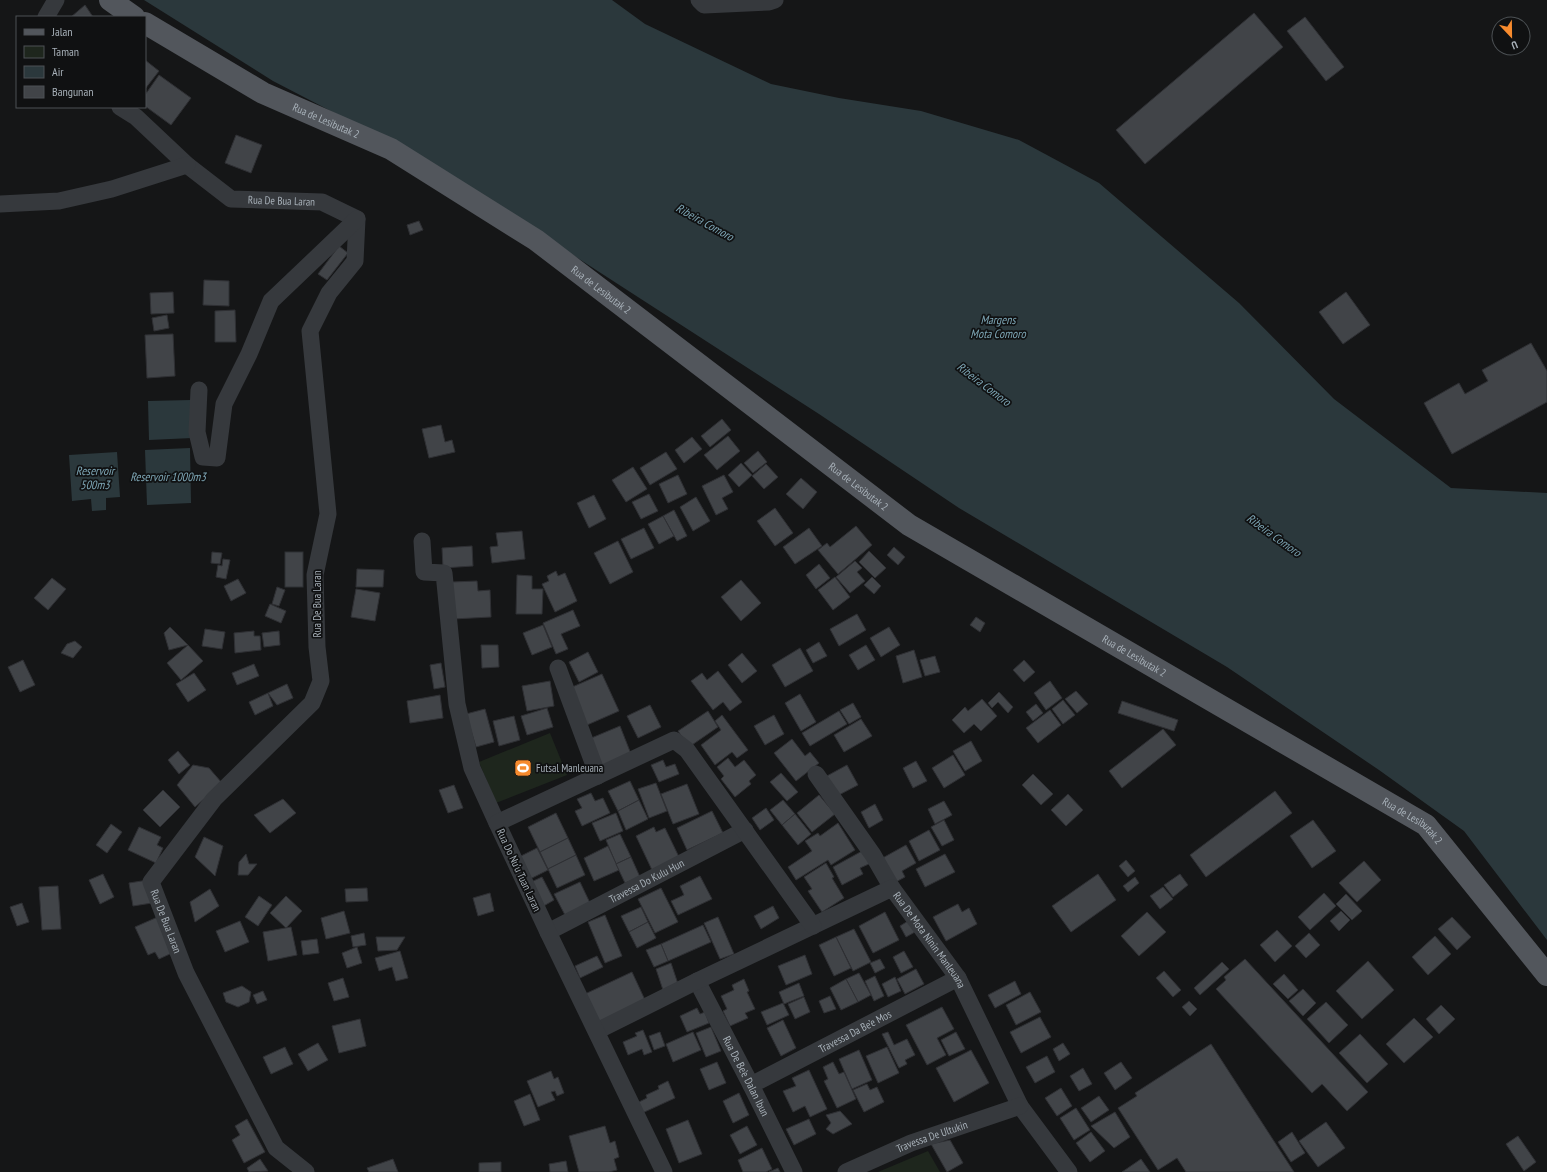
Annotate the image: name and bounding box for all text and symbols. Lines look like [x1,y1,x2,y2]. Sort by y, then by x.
legend [16,16,146,108]
north arrow [1491,16,1531,56]
text: Jalan [51,24,73,39]
text: U [1509,38,1520,53]
text: Taman [52,44,79,59]
text: Air [52,64,64,79]
text: Bangunan [52,84,93,99]
street label: Rua de Lesibutak 2 [290,100,362,141]
street label: Rua De Bua Laran [248,193,315,209]
water label: Ribeira Comoro [674,200,737,244]
street label: Rua de Lesibutak 2 [568,262,634,317]
water label: Margens Mota Comoro [970,312,1026,341]
water label: Ribeira Comoro [954,359,1015,410]
street label: Rua de Lesibutak 2 [826,459,891,514]
water label: Reservoir 500m3 [76,463,116,492]
water label: Reservoir 1000m3 [130,469,207,484]
water label: Ribeira Comoro [1244,510,1305,560]
street label: Rua De Bua Laran [310,570,324,638]
street label: Rua de Lesibutak 2 [1100,632,1169,680]
sports icon: Futsal Manleuana [513,758,533,778]
place label: Futsal Manleuana [536,761,603,775]
street label: Rua de Lesibutak 2 [1380,794,1446,847]
street label: Rua Do Nu’u Tuan Laran [494,826,544,914]
street label: Travessa Do Kulu Hun [607,856,687,906]
street label: Rua De Bua Laran [147,887,185,955]
street label: Rua De Mota Ninin Manleuana [890,889,969,990]
street label: Travessa Da Be’e Mos [816,1007,894,1056]
street label: Rua De Be’e Dalan Ibun [720,1034,772,1119]
street label: Travessa De Ultukin [894,1117,969,1156]

